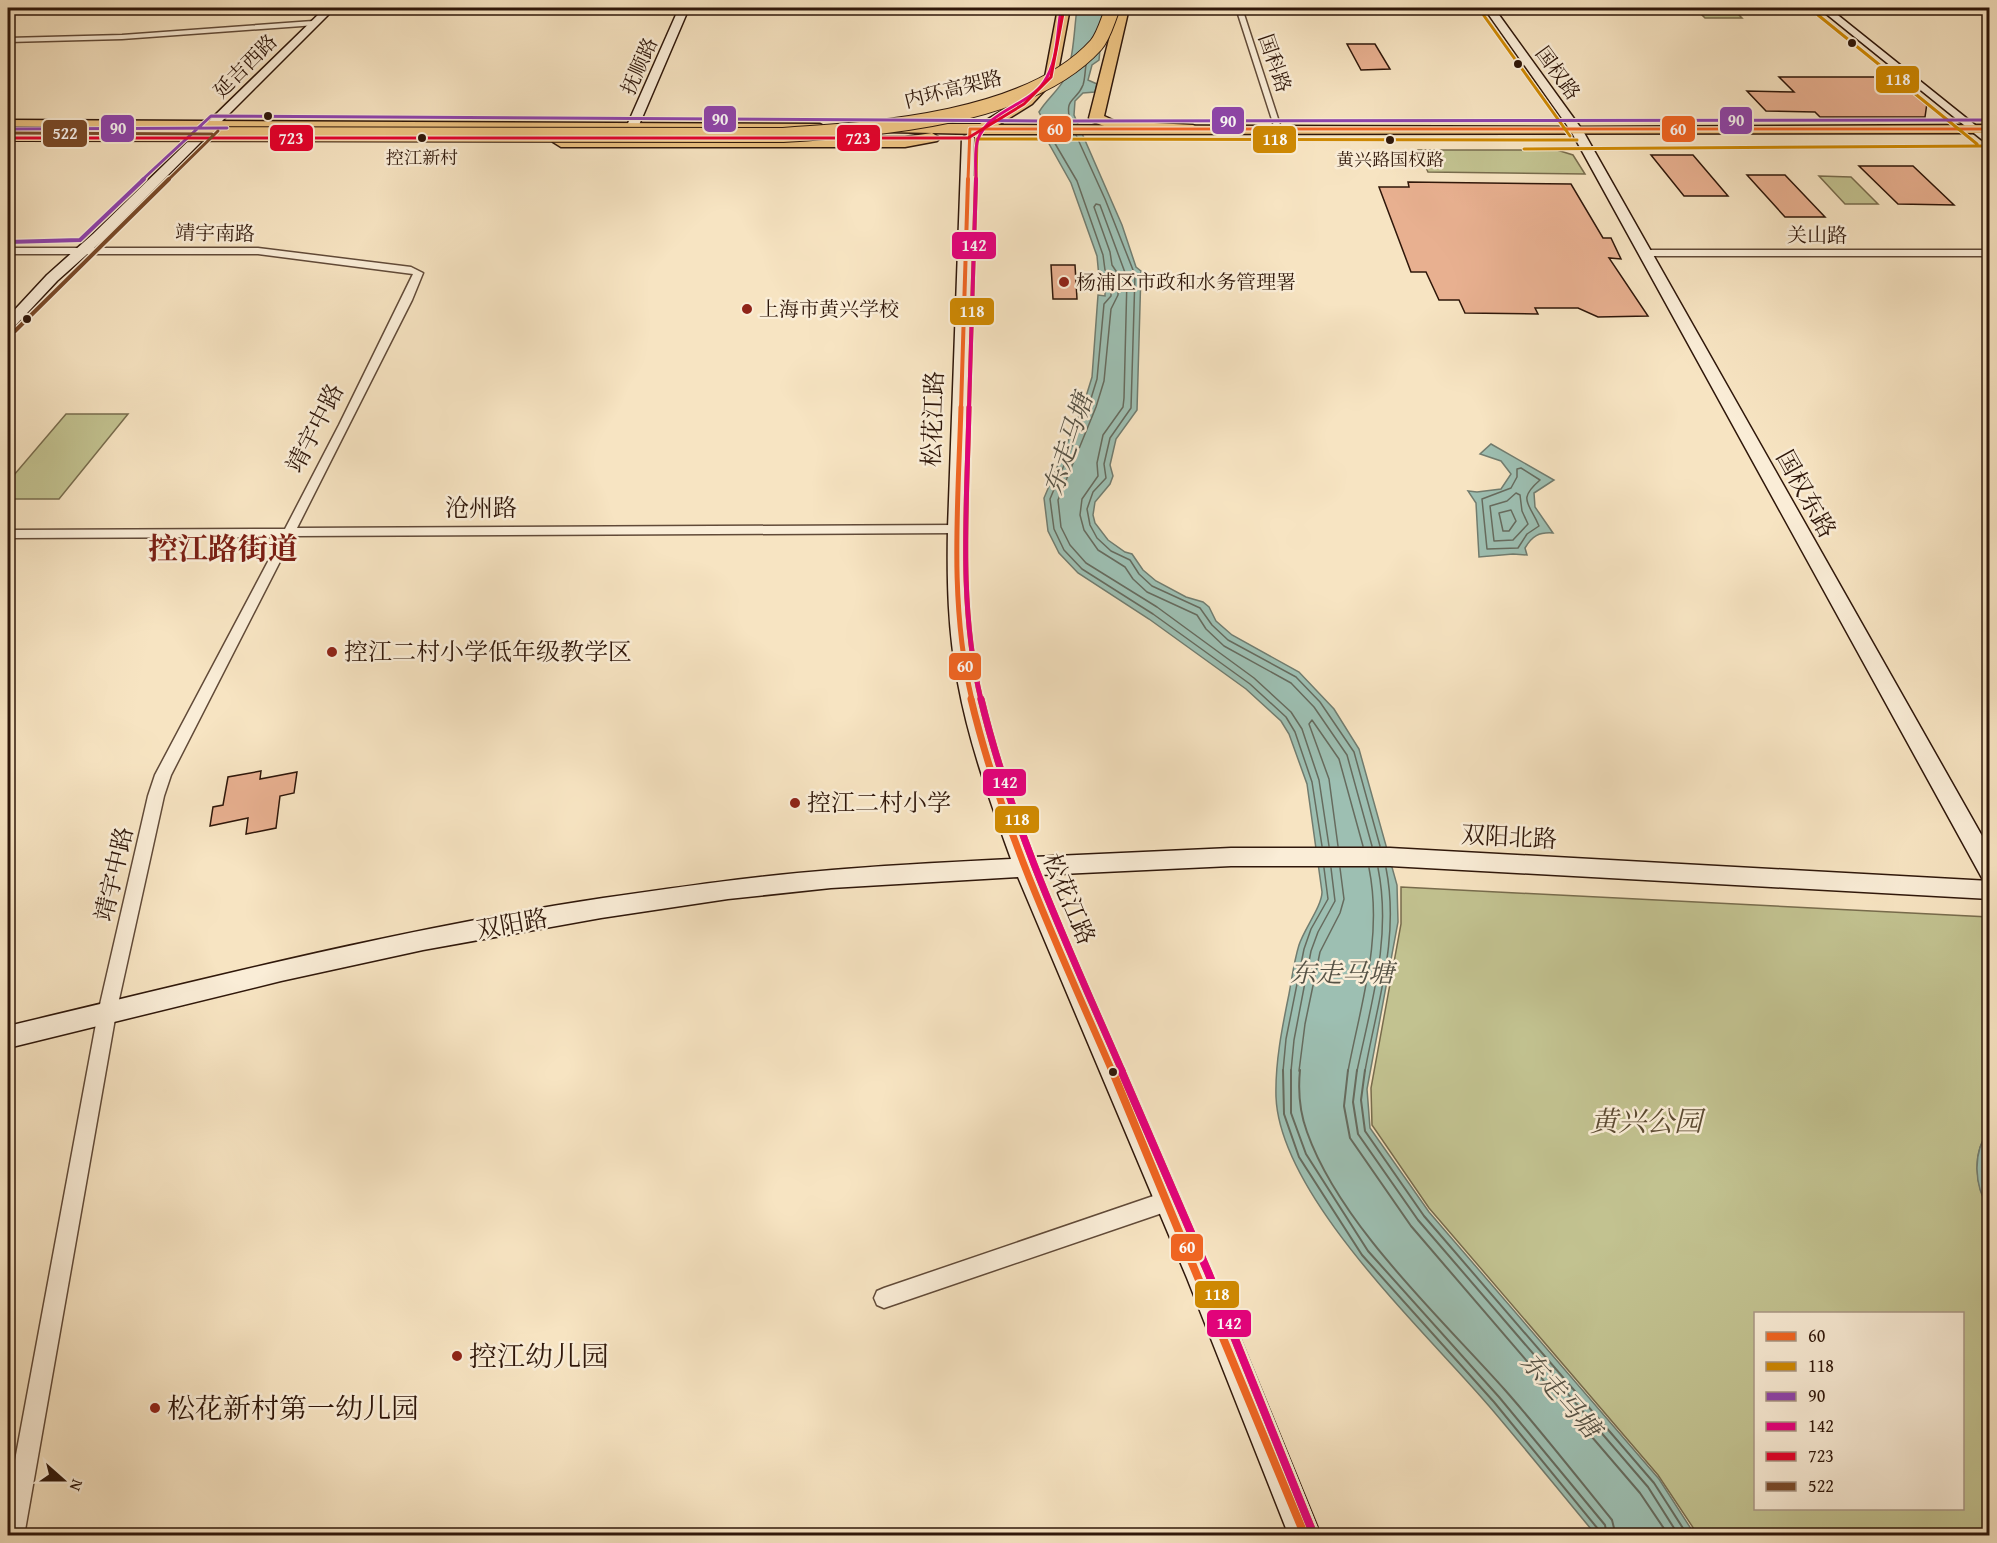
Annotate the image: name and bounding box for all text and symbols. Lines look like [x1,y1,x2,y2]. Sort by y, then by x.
street label: 延吉西路 [206,27,283,104]
street label: 国科路 [1252,30,1299,96]
street label: 抚顺路 [613,32,664,99]
unlabelled marker [1846,37,1858,49]
street label: 国权路 [1529,40,1588,105]
unlabelled marker [1512,58,1524,70]
street label: 内环高架路 [901,62,1005,115]
line badge: 118 [1875,65,1920,94]
text: 118 [1886,67,1910,91]
line badge: 90 [703,105,737,133]
line badge: 90 [1211,106,1245,135]
line badge: 90 [1719,106,1753,135]
text: 90 [712,107,728,131]
text: 90 [1728,108,1744,132]
text: 90 [1220,109,1236,133]
unlabelled marker [262,110,274,122]
line badge: 90 [100,114,135,143]
line badge: 60 [1038,115,1072,143]
line badge: 60 [1661,115,1696,143]
text: 90 [110,116,126,140]
text: 60 [1047,117,1063,141]
text: 60 [1670,117,1686,141]
line badge: 522 [42,119,88,148]
text: 522 [53,121,77,145]
line badge: 723 [269,124,314,152]
line badge: 723 [836,124,881,152]
line badge: 118 [1252,125,1297,154]
text: 723 [279,126,303,150]
text: 723 [846,126,870,150]
text: 118 [1263,127,1287,151]
marker: 控江新村 [416,132,428,144]
marker: 黄兴路国权路 [1384,134,1396,146]
place label: 控江新村 [386,144,458,171]
place label: 黄兴路国权路 [1336,146,1444,173]
street label: 靖宇南路 [175,217,255,248]
street label: 关山路 [1787,220,1847,249]
line badge: 142 [951,231,997,260]
text: 142 [962,233,986,257]
place label: 杨浦区市政和水务管理署 [1076,267,1296,296]
marker: 杨浦区市政和水务管理署 [1057,275,1071,289]
place label: 上海市黄兴学校 [759,294,899,323]
line badge: 118 [949,297,995,326]
text: 118 [960,299,984,323]
marker: 上海市黄兴学校 [740,302,754,316]
unlabelled marker [21,313,33,325]
street label: 松花江路 [913,370,952,468]
street label: 靖宇中路 [277,377,352,478]
water label: 东走马塘 [1033,385,1103,499]
street label: 国权东路 [1768,443,1845,544]
street label: 沧州路 [445,490,517,525]
district label: 控江路街道 [148,526,298,570]
place label: 控江二村小学低年级教学区 [344,634,632,669]
marker: 控江二村小学低年级教学区 [325,645,339,659]
line badge: 60 [948,652,982,681]
text: 60 [957,654,973,678]
line badge: 142 [982,768,1027,797]
text: 142 [993,770,1017,794]
place label: 控江二村小学 [807,785,951,820]
marker: 控江二村小学 [788,796,802,810]
line badge: 118 [994,805,1040,834]
text: 118 [1005,807,1029,831]
street label: 双阳北路 [1460,817,1558,856]
street label: 靖宇中路 [86,823,141,925]
street label: 松花江路 [1035,848,1104,950]
street label: 双阳路 [473,900,550,947]
water label: 东走马塘 [1290,953,1398,992]
unlabelled marker [1107,1066,1119,1078]
park label: 黄兴公园 [1590,1100,1706,1141]
line badge: 60 [1170,1233,1204,1262]
text: 60 [1179,1235,1195,1259]
line badge: 118 [1194,1280,1240,1309]
text: 118 [1205,1282,1229,1306]
line badge: 142 [1206,1309,1252,1338]
text: 142 [1217,1311,1241,1335]
legend [1754,1312,1964,1510]
text: 60 [1808,1322,1826,1349]
place label: 控江幼儿园 [469,1335,609,1376]
water label: 东走马塘 [1512,1343,1613,1449]
marker: 控江幼儿园 [450,1349,464,1363]
text: 118 [1808,1352,1834,1379]
text: 90 [1808,1382,1826,1409]
place label: 松花新村第一幼儿园 [167,1387,419,1428]
marker: 松花新村第一幼儿园 [148,1401,162,1415]
text: 142 [1808,1412,1834,1439]
text: 723 [1808,1442,1834,1469]
north arrow [33,1450,93,1510]
text: 522 [1808,1472,1834,1499]
text: N [64,1476,90,1495]

